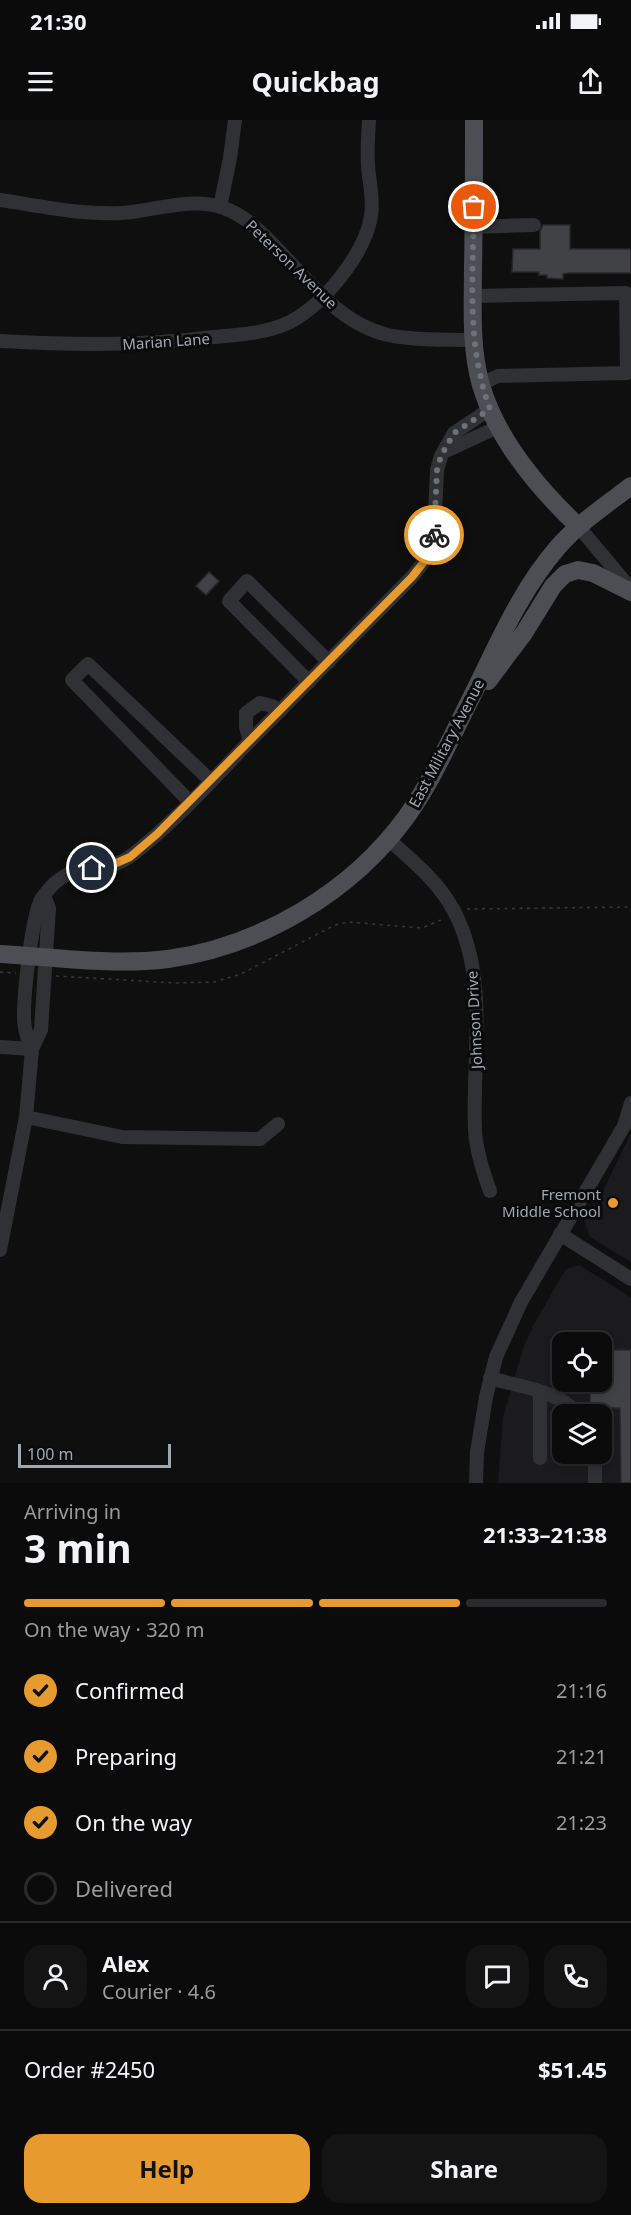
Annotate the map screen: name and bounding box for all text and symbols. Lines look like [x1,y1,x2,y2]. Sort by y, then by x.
text: 21:30 [30,6,87,36]
text: Quickbag [252,63,379,100]
icon: menu [24,65,57,98]
icon: share [574,65,607,98]
pin [448,181,499,232]
icon: bag [457,190,490,223]
street label: Peterson Avenue [242,215,342,313]
street label: Marian Lane [122,328,210,354]
courier [404,505,464,565]
icon: bike [418,519,451,552]
street label: East Military Avenue [404,675,488,811]
pin [66,842,117,893]
icon: home [75,851,108,884]
street label: Johnson Drive [461,970,487,1072]
place label: Fremont Middle School [502,1184,602,1221]
marker: Fremont Middle School [606,1196,620,1210]
map controls [552,1332,612,1464]
button: locate [552,1332,612,1392]
button: layers [552,1404,612,1464]
scale bar [18,1441,171,1468]
text: 100 m [27,1443,74,1465]
text: Arriving in [24,1498,121,1525]
text: 21:33–21:38 [483,1519,607,1549]
text: 3 min [24,1521,131,1574]
text: On the way · 320 m [24,1616,204,1643]
icon: check [24,1674,57,1707]
text: Confirmed [75,1675,185,1705]
text: 21:16 [556,1677,607,1704]
icon: check [24,1740,57,1773]
text: Preparing [75,1741,177,1771]
text: 21:21 [556,1743,607,1770]
icon: check [24,1806,57,1839]
text: On the way [75,1807,192,1837]
text: 21:23 [556,1809,607,1836]
text: Delivered [75,1873,173,1903]
button: person [24,1945,87,2008]
button: chat [466,1945,529,2008]
button: phone [544,1945,607,2008]
text: Alex [102,1948,149,1978]
text: Courier · 4.6 [102,1978,216,2005]
text: Order #2450 [24,2054,155,2084]
text: $51.45 [538,2054,607,2084]
button: Help [24,2134,310,2203]
button: Share [322,2134,607,2203]

